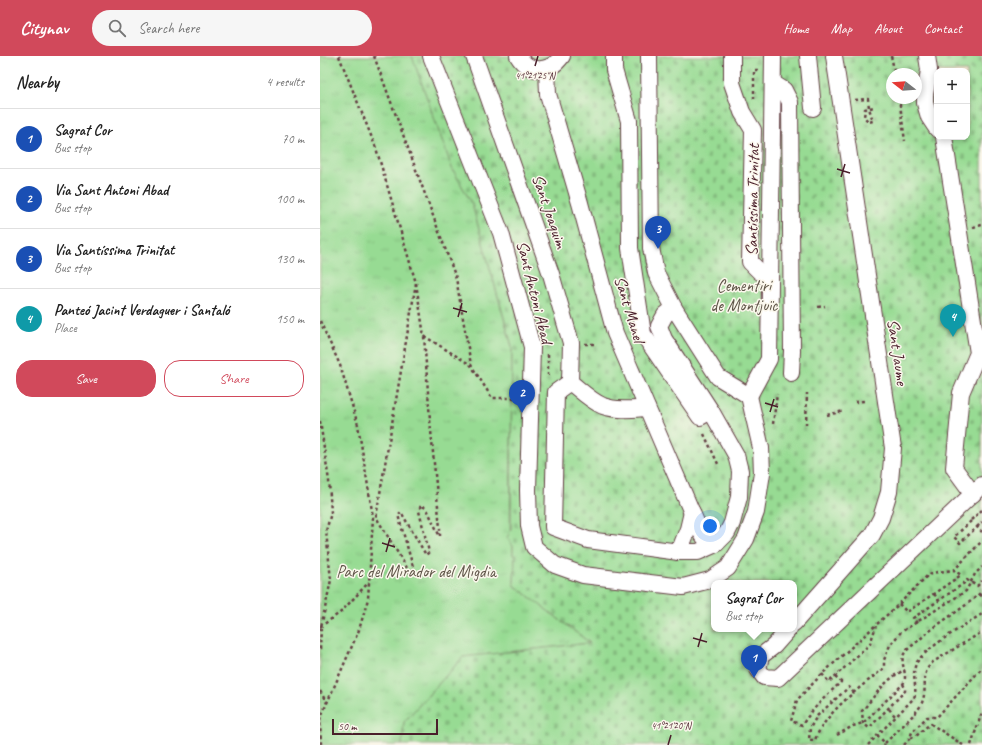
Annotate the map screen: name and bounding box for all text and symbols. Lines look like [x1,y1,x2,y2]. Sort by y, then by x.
search box [92,10,372,46]
text: Citynav [20,16,68,40]
icon: search [106,17,128,39]
text: Search here [138,19,199,38]
text: Home [783,20,809,37]
text: Map [831,20,852,37]
text: About [874,20,902,37]
text: Contact [924,20,962,37]
north arrow [886,68,922,104]
map controls [934,68,970,140]
button: + [934,68,970,104]
text: 41°21'25"N [515,69,557,82]
text: Nearby [16,72,59,93]
text: 4 results [266,74,304,90]
button: − [934,104,970,140]
text: Sagrat Cor [54,121,112,140]
text: 1 [26,131,32,147]
text: 70 m [282,131,304,147]
text: Bus stop [54,140,91,156]
street label: Santíssima Trinitat [741,142,764,256]
street label: Sant Joaquim [527,172,572,252]
text: Via Sant Antoni Abad [54,181,168,200]
text: 2 [26,191,32,207]
text: 100 m [276,191,304,207]
text: Bus stop [54,200,91,216]
pin: 3 [645,216,671,249]
street label: Sant Antoni Abad [512,239,558,348]
text: Via Santíssima Trinitat [54,241,174,260]
text: 3 [26,251,32,267]
text: 130 m [276,251,304,267]
text: Bus stop [54,260,91,276]
street label: Sant Manel [610,274,650,348]
park label: Cementiri de Montjuïc [711,275,778,316]
text: Panteó Jacint Verdaguer i Santaló [54,301,229,320]
pin: 4 [940,304,966,337]
text: 4 [26,311,32,327]
text: 150 m [276,311,304,327]
street label: Sant Jaume [882,318,913,388]
text: Place [54,320,77,336]
button: Save [16,360,156,397]
button: Share [164,360,304,397]
pin: 2 [509,380,535,413]
your location [700,516,720,536]
park label: Parc del Mirador del Migdia [336,561,498,582]
popup [711,580,797,632]
text: Sagrat Cor [725,589,783,608]
text: Bus stop [725,608,763,624]
pin: 1 [741,645,767,678]
scale bar [332,717,438,736]
text: 50 m [338,719,357,733]
text: 41°21'20"N [651,719,693,732]

